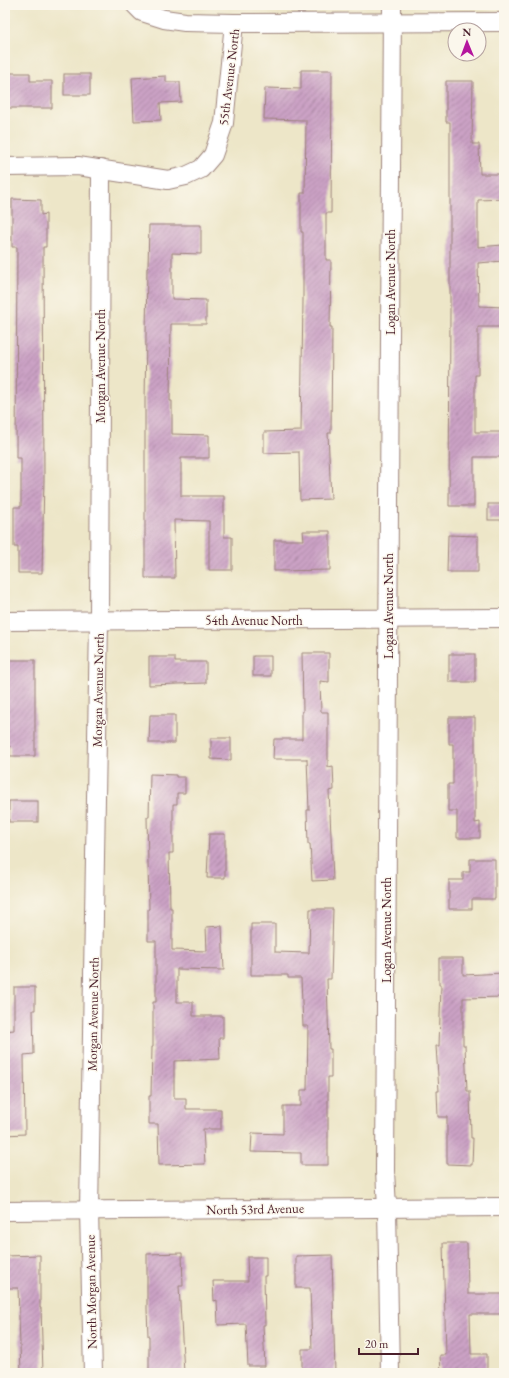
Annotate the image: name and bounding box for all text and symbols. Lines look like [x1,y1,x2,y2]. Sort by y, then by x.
north arrow [447,22,487,62]
text: N [462,25,471,39]
street label: 55th Avenue North [215,27,243,126]
street label: Logan Avenue North [382,229,399,335]
street label: Morgan Avenue North [92,309,109,423]
street label: Logan Avenue North [380,553,397,659]
street label: 54th Avenue North [205,612,303,629]
street label: Morgan Avenue North [89,632,108,747]
street label: Logan Avenue North [378,877,395,983]
street label: Morgan Avenue North [84,956,103,1071]
street label: North 53rd Avenue [206,1200,304,1218]
street label: North Morgan Avenue [82,1235,100,1349]
scale bar [359,1330,418,1356]
text: 20 m [365,1336,389,1352]

